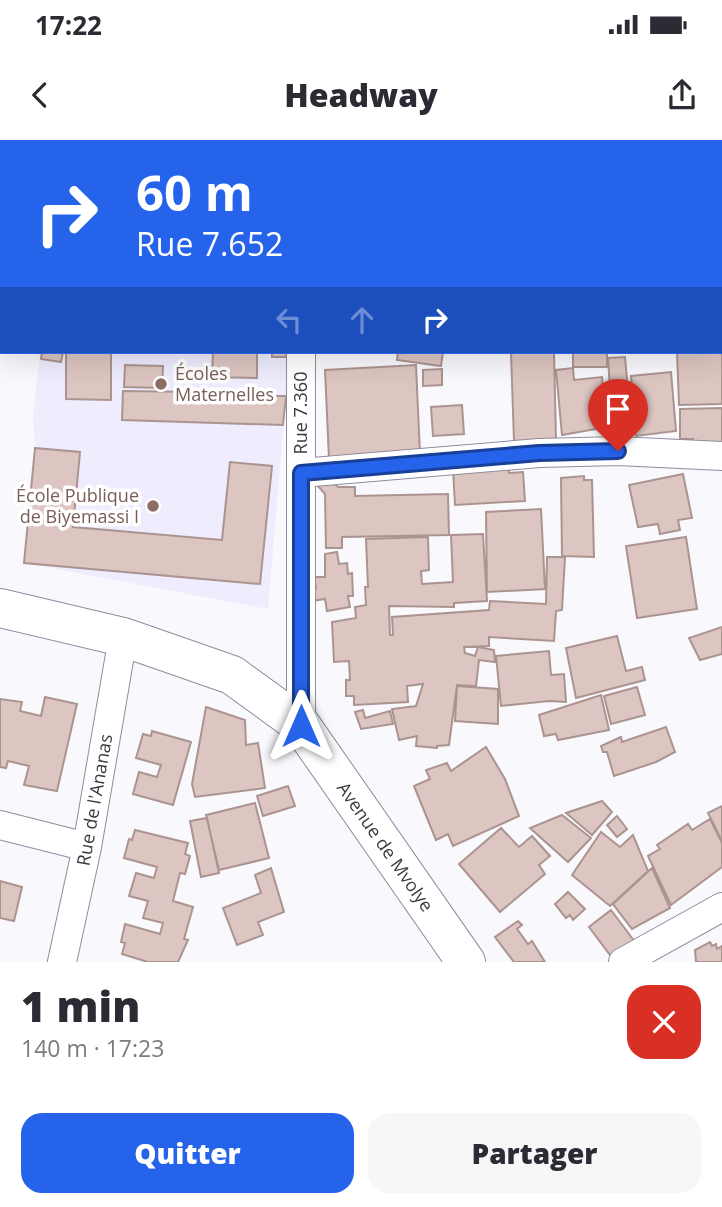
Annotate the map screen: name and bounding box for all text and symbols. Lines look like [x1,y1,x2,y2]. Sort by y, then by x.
text: 17:22 [35,7,102,43]
text: Headway [284,73,438,116]
icon: back [21,76,59,114]
icon: share [663,76,701,114]
text: 60 m [136,159,253,225]
icon: right [21,168,112,259]
text: Rue 7.652 [136,222,283,265]
icon: left [270,301,308,339]
icon: ahead [343,301,381,339]
icon: right [416,301,454,339]
place label: Écoles Maternelles [175,361,274,406]
street label: Rue 7.360 [288,372,312,454]
marker: Écoles Maternelles [153,376,169,392]
pin [588,379,648,451]
icon: arrive [599,390,637,428]
place label: École Publique de Biyemassi I [16,483,139,528]
marker: École Publique de Biyemassi I [145,498,161,514]
position arrow [264,689,338,763]
street label: Rue de l'Ananas [71,732,117,868]
street label: Avenue de Mvolye [332,777,439,916]
text: 1 min [21,977,140,1034]
button: close [627,985,701,1059]
text: 140 m · 17:23 [21,1032,164,1064]
button: Quitter [21,1113,354,1193]
button: Partager [368,1113,701,1193]

